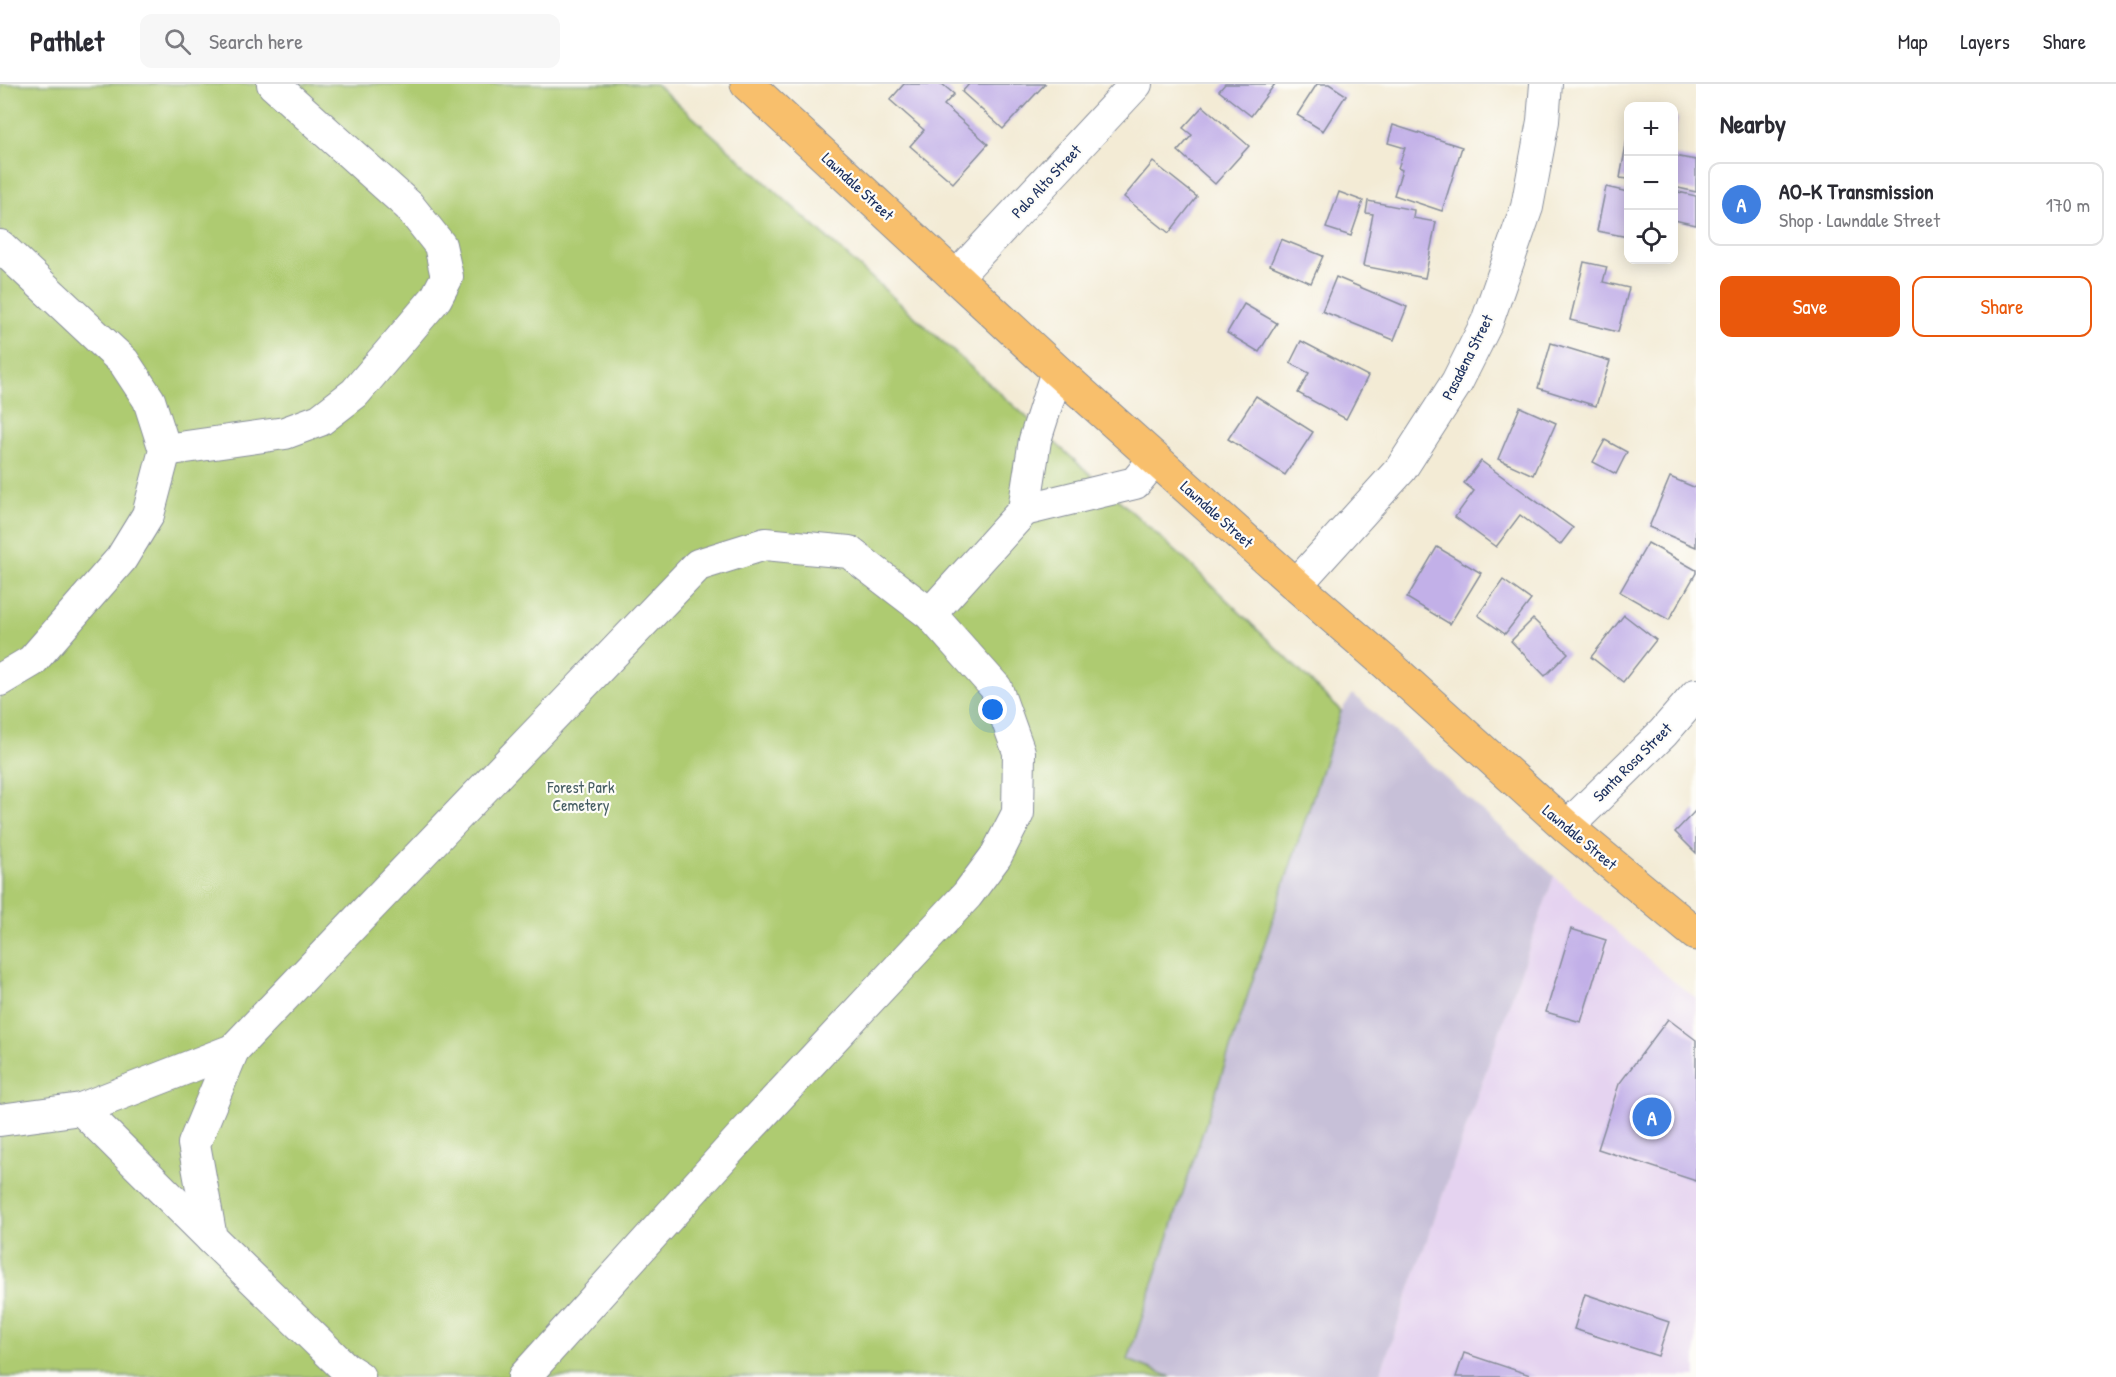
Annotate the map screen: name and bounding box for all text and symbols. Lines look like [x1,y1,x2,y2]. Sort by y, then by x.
search box [140,14,560,68]
text: Pathlet [30,22,104,60]
icon: search [161,25,194,58]
text: Search here [209,26,303,56]
text: Map [1898,27,1927,56]
text: Layers [1960,27,2010,56]
text: Share [2043,27,2086,56]
map controls [1624,102,1678,264]
button: + [1624,102,1678,156]
text: Nearby [1720,106,1786,141]
street label: Palo Alto Street [1006,139,1086,223]
street label: Lawndale Street [817,147,899,225]
button: − [1624,156,1678,210]
text: AO-K Transmission [1779,176,1934,206]
text: A [1737,191,1746,218]
text: 170 m [2046,191,2090,218]
text: Shop · Lawndale Street [1779,206,1940,233]
button: locate [1624,210,1678,264]
button: Save [1720,276,1900,337]
button: Share [1912,276,2092,337]
street label: Pasadena Street [1436,310,1498,404]
street label: Lawndale Street [1176,475,1259,553]
your location [978,695,1007,724]
street label: Santa Rosa Street [1588,717,1677,806]
park label: Forest Park Cemetery [546,776,615,816]
street label: Lawndale Street [1538,799,1622,875]
pin: A [1632,1094,1672,1140]

